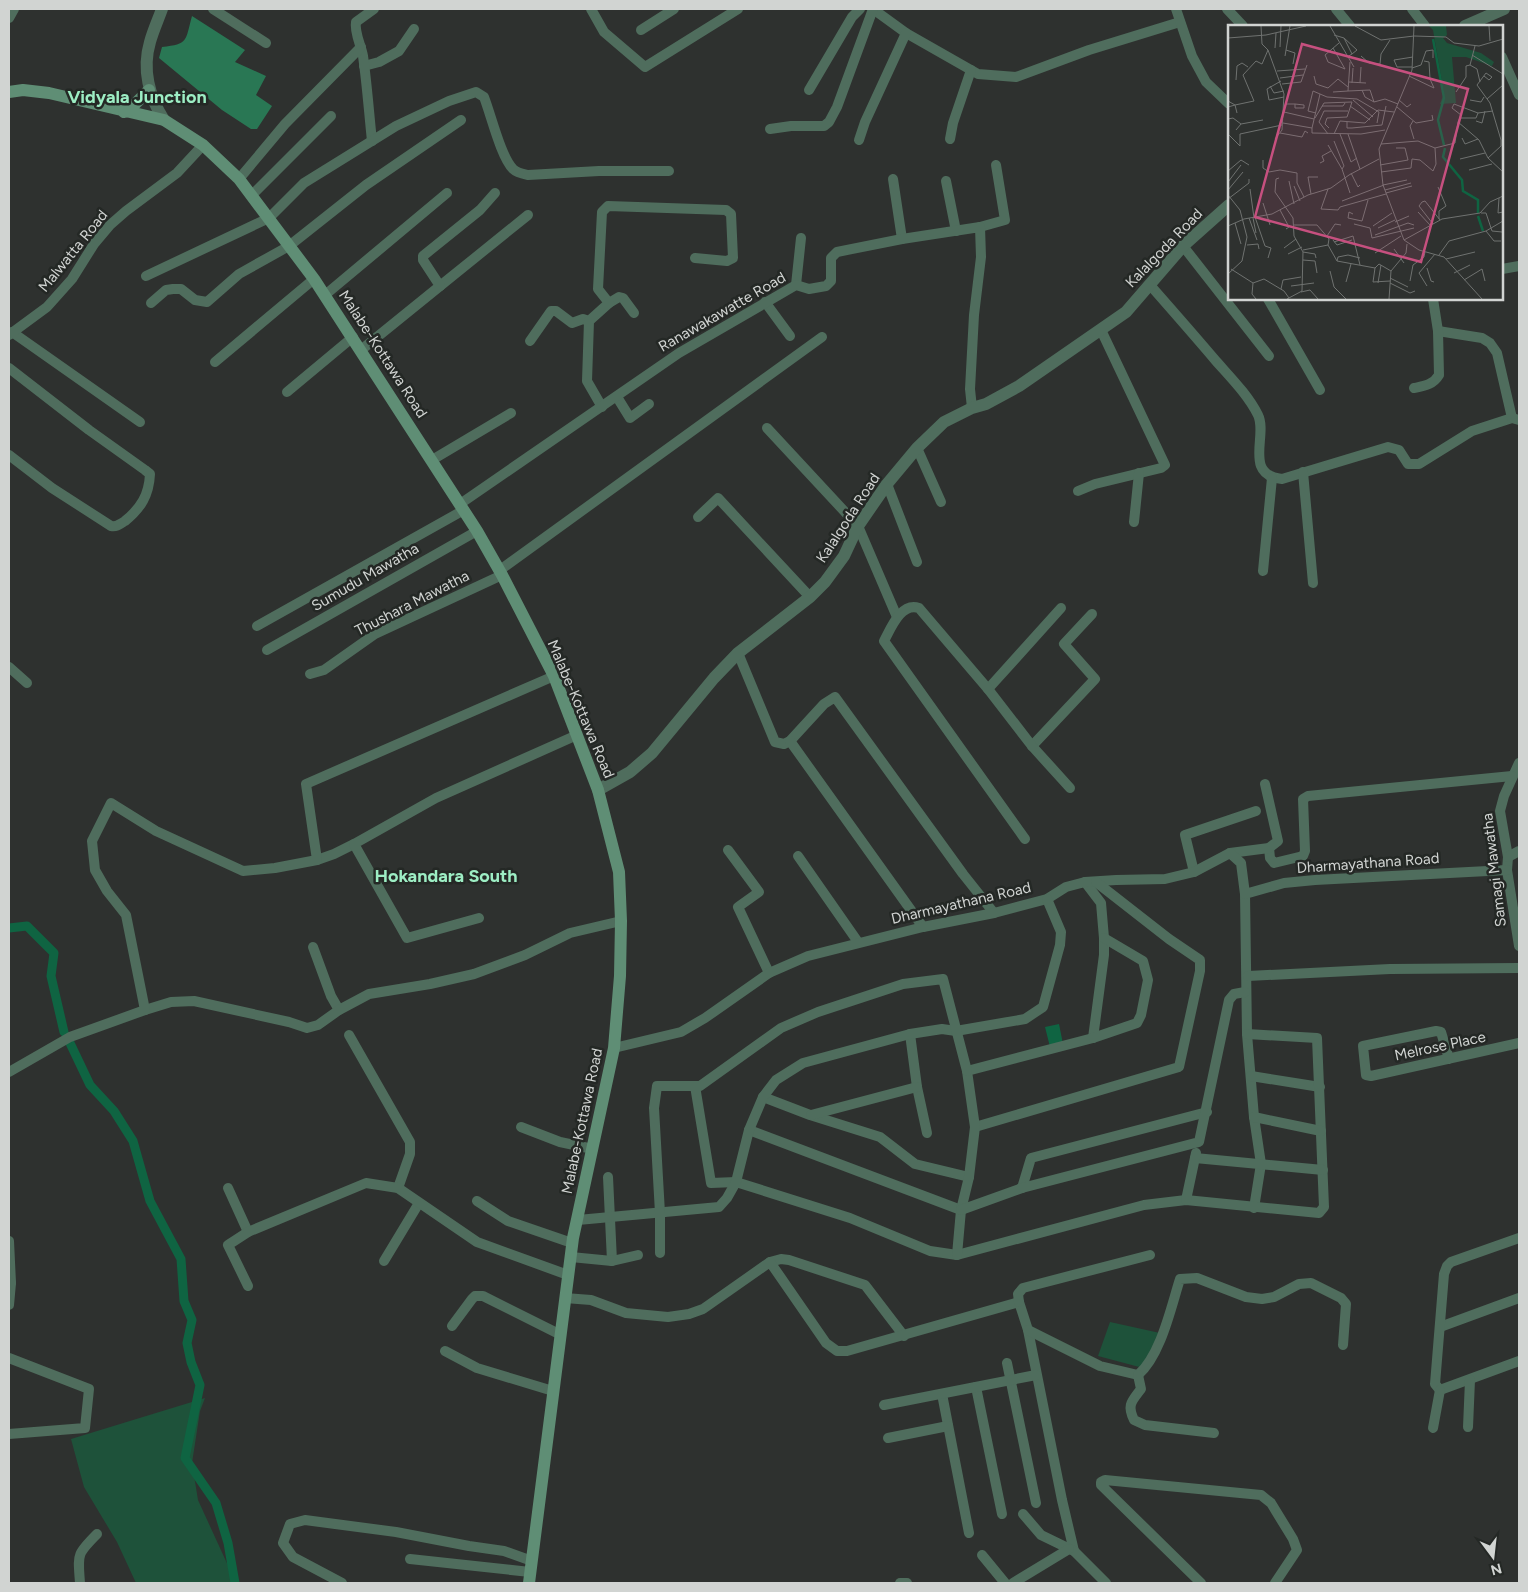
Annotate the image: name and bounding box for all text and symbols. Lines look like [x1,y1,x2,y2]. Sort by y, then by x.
inset map [1228,25,1503,300]
district label: Vidyala Junction [67,86,207,108]
street label: Kalalgoda Road [1122,205,1206,291]
street label: Malwatta Road [35,206,111,296]
street label: Ranawakawatte Road [655,268,789,356]
street label: Malabe-Kottawa Road [335,287,431,421]
street label: Kalalgoda Road [812,470,884,566]
street label: Sumudu Mawatha [308,539,422,615]
street label: Thushara Mawatha [352,566,472,640]
street label: Malabe-Kottawa Road [544,637,618,781]
street label: Samagi Mawatha [1478,812,1510,928]
street label: Dharmayathana Road [1296,849,1440,877]
district label: Hokandara South [374,865,518,887]
street label: Dharmayathana Road [889,878,1033,928]
street label: Melrose Place [1393,1028,1487,1064]
street label: Malabe-Kottawa Road [558,1046,606,1196]
north arrow [1468,1532,1518,1582]
text: N [1489,1559,1504,1579]

